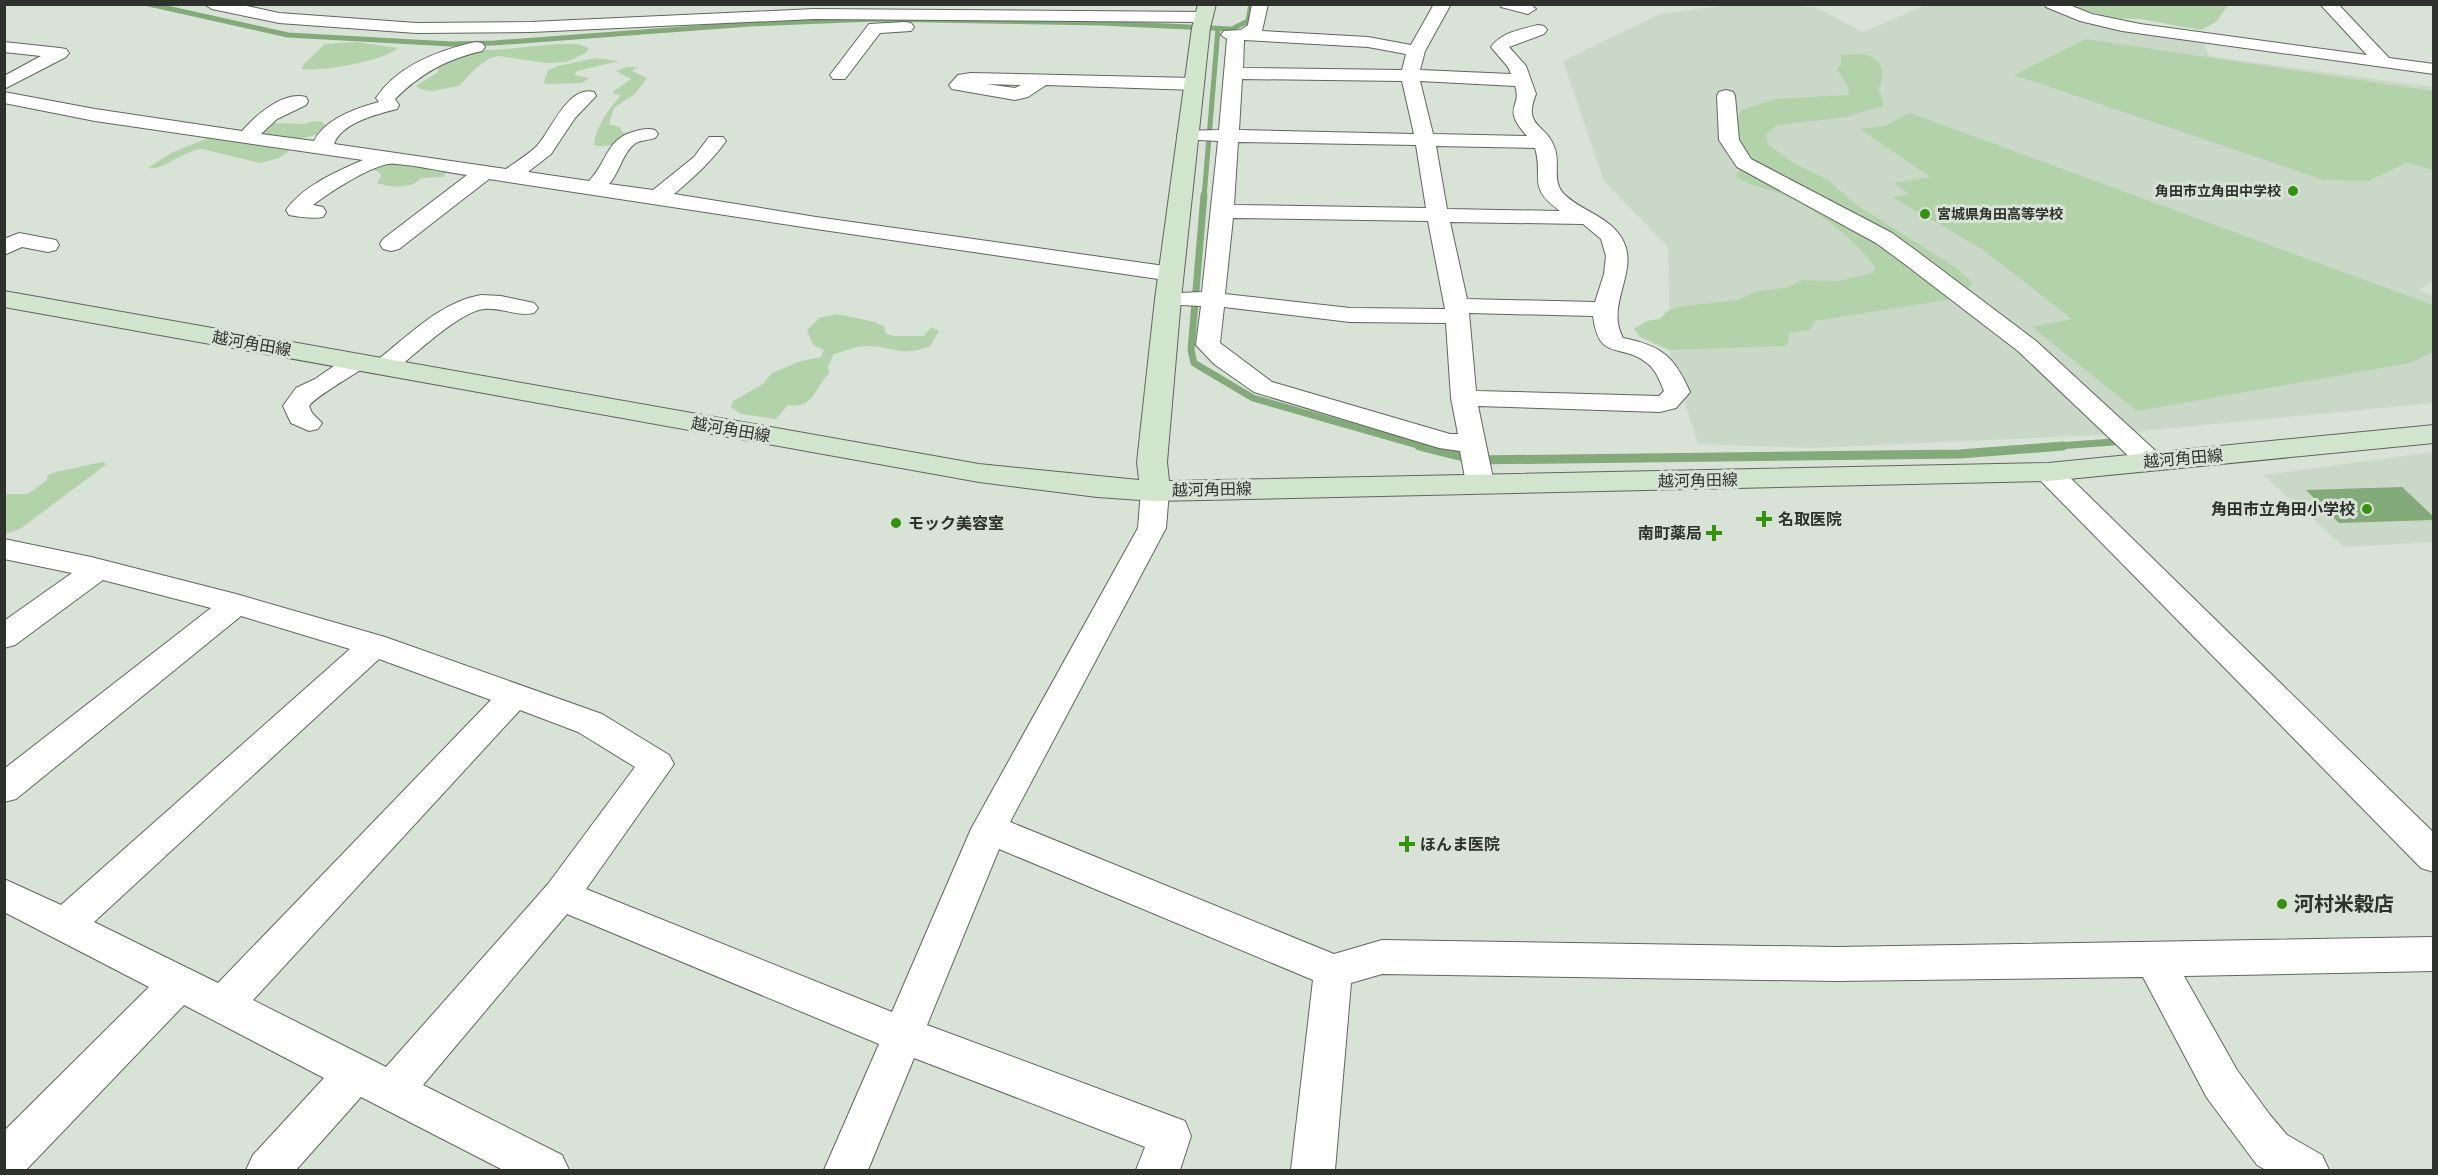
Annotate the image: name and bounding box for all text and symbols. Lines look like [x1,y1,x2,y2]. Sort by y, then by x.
place label: 角田市立角田中学校 [2155,182,2281,200]
marker: 角田市立角田中学校 [2286,184,2300,198]
place label: 宮城県角田高等学校 [1937,205,2063,223]
marker: 宮城県角田高等学校 [1918,207,1932,221]
street label: 越河角田線 [211,325,293,361]
street label: 越河角田線 [690,411,772,447]
street label: 越河角田線 [2142,444,2224,472]
street label: 越河角田線 [1658,468,1738,492]
street label: 越河角田線 [1172,477,1252,501]
place label: 角田市立角田小学校 [2211,498,2355,520]
marker: 角田市立角田小学校 [2360,502,2374,516]
place label: 名取医院 [1778,508,1842,530]
marker: 名取医院 [1755,510,1773,528]
place label: モック美容室 [908,512,1004,534]
marker: モック美容室 [889,516,903,530]
place label: 南町薬局 [1638,522,1702,544]
marker: 南町薬局 [1707,526,1721,540]
place label: ほんま医院 [1420,833,1500,855]
marker: ほんま医院 [1398,835,1416,853]
place label: 河村米穀店 [2294,890,2394,917]
marker: 河村米穀店 [2275,897,2289,911]

